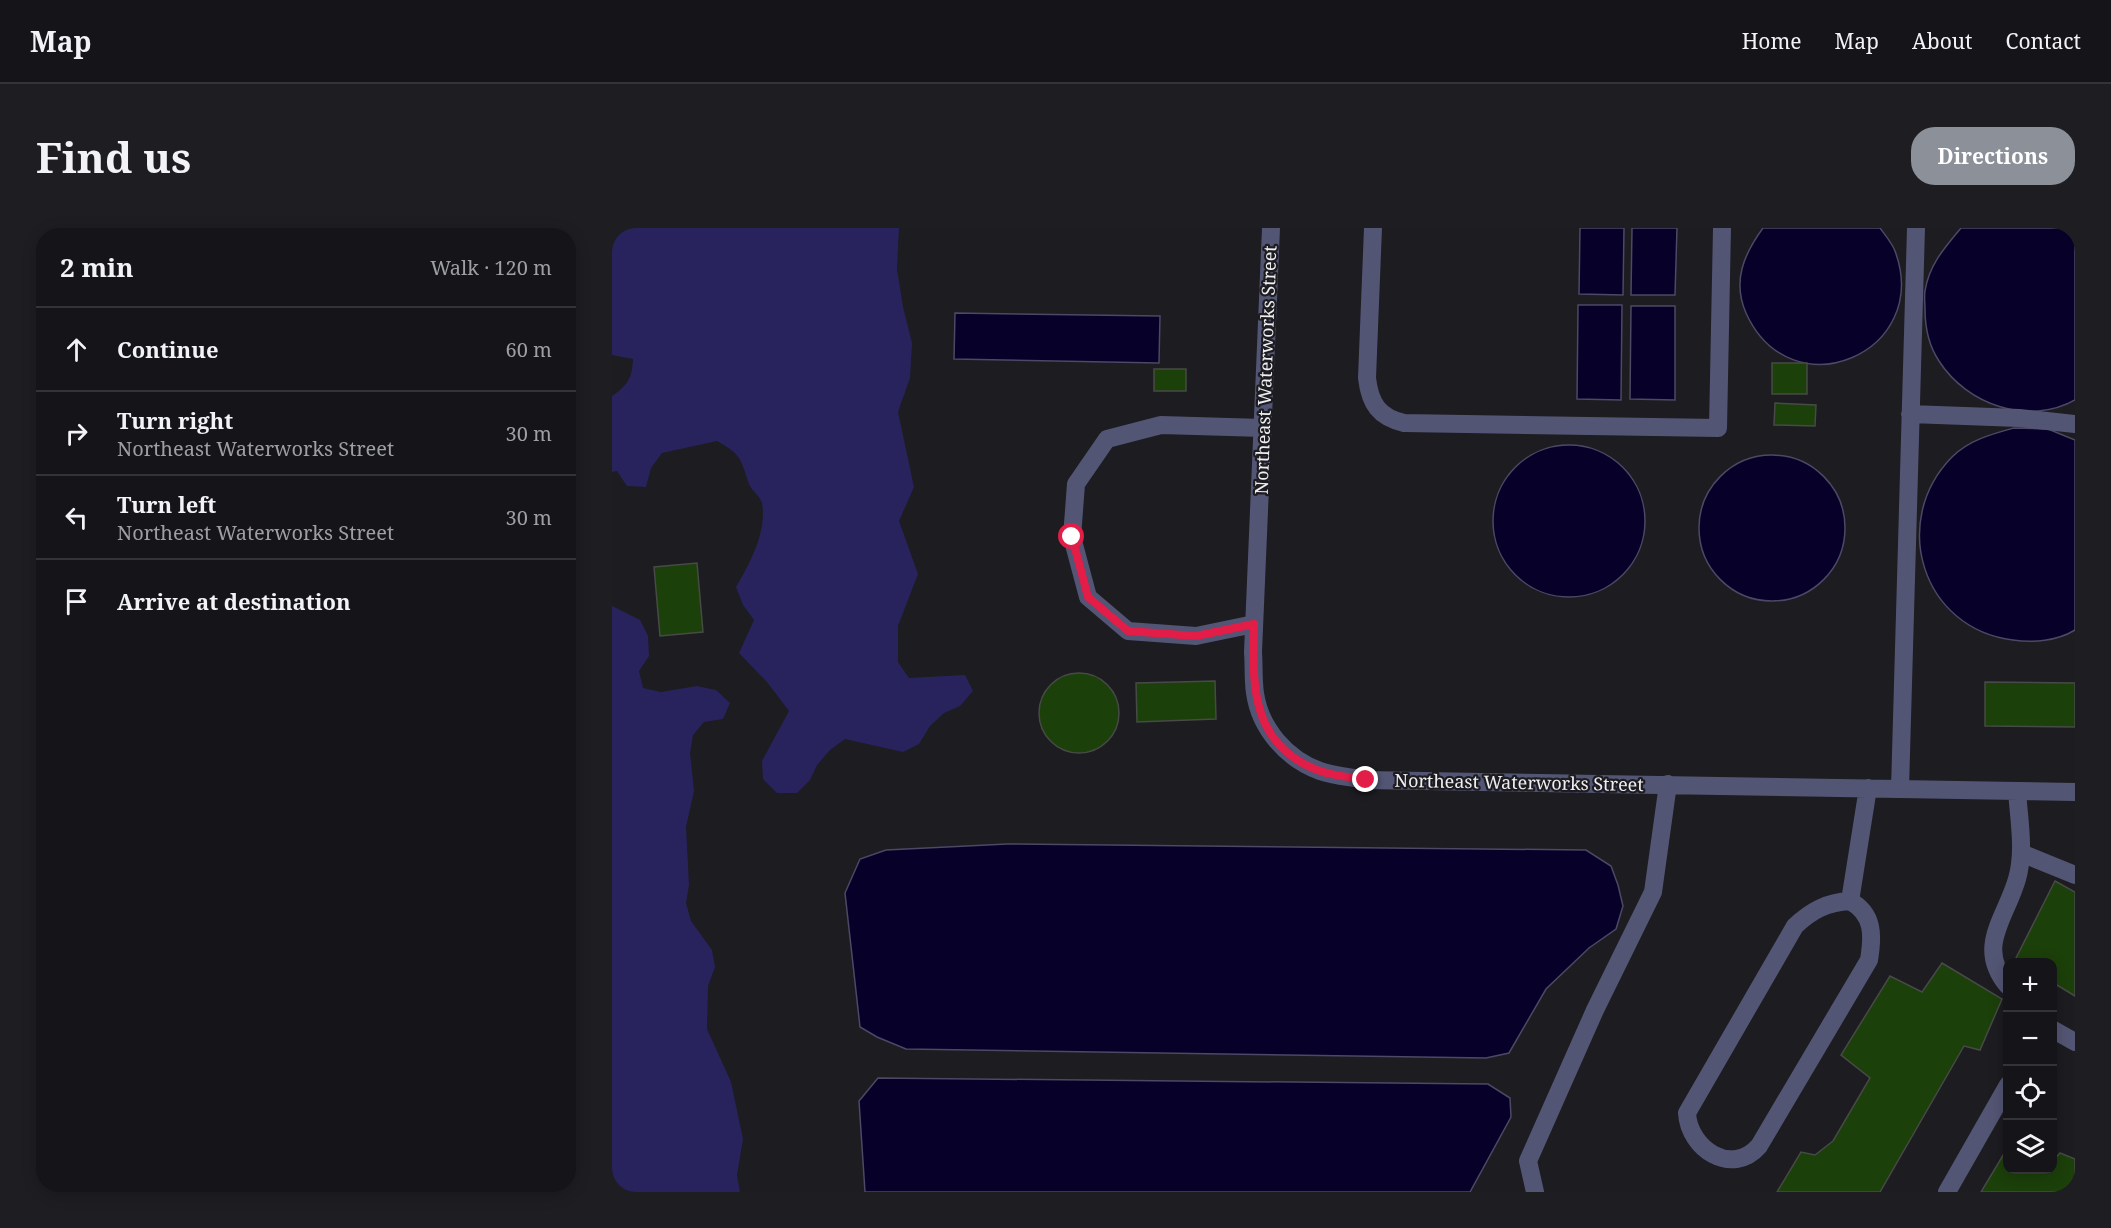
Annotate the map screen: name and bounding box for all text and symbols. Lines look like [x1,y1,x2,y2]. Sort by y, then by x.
text: Map [30,22,92,60]
text: Home [1742,27,1802,55]
text: Map [1835,27,1879,55]
text: About [1912,27,1973,55]
text: Contact [2006,27,2081,55]
button: Directions [1911,127,2075,185]
text: Find us [36,128,191,185]
street label: Northeast Waterworks Street [1249,245,1281,495]
text: 2 min [60,249,134,285]
text: Walk · 120 m [430,254,552,281]
icon: ahead [60,333,93,366]
text: Continue [117,334,219,364]
text: 60 m [506,336,552,363]
text: Turn right [117,405,233,435]
icon: right [60,417,93,450]
text: 30 m [506,420,552,447]
text: Northeast Waterworks Street [117,435,394,462]
text: Turn left [117,489,216,519]
icon: left [60,501,93,534]
text: 30 m [506,504,552,531]
text: Northeast Waterworks Street [117,519,394,546]
route start [1058,523,1084,549]
icon: arrive [60,585,93,618]
text: Arrive at destination [117,586,351,616]
route end [1352,766,1378,792]
street label: Northeast Waterworks Street [1394,768,1644,796]
map controls [2003,958,2057,1174]
button: + [2003,958,2057,1012]
button: − [2003,1012,2057,1066]
button: locate [2003,1066,2057,1120]
button: layers [2003,1120,2057,1174]

